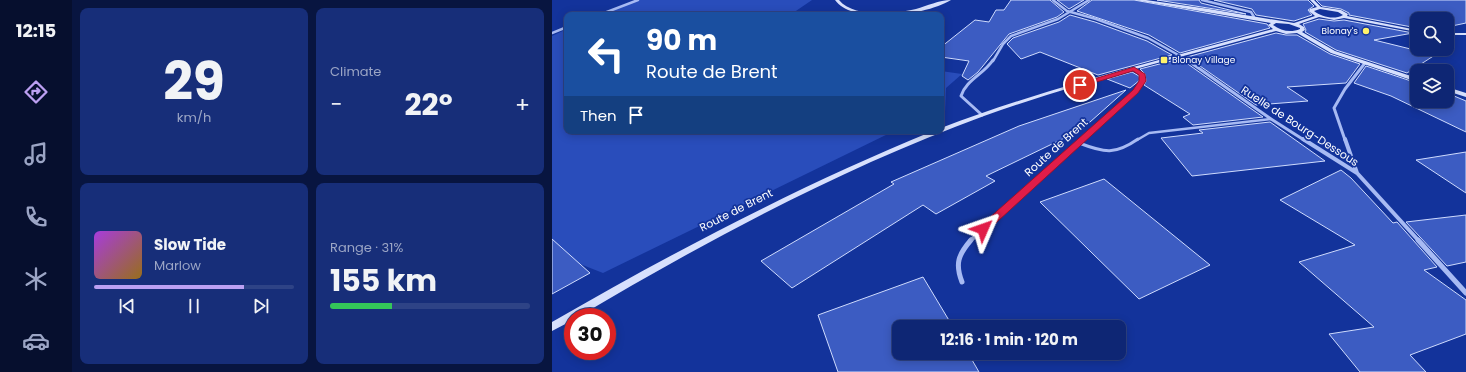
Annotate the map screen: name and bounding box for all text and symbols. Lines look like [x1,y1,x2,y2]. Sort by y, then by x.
map controls [1410,12,1454,108]
button: search [1410,12,1454,56]
text: 12:15 [16,18,56,43]
text: 90 m [646,21,717,60]
place label: Blonay's [1321,25,1358,37]
marker: Blonay's [1361,26,1371,36]
icon: left [580,28,632,80]
text: 29 [163,45,225,118]
place label: Blonay Village [1172,54,1236,66]
marker: Blonay Village [1159,55,1169,65]
text: Route de Brent [646,59,778,84]
text: Climate [330,62,381,81]
button: layers [1410,64,1454,108]
pin [1063,68,1097,102]
icon: arrive [1069,74,1091,96]
icon: directions [22,78,50,106]
street label: Ruelle de Bourg-Dessous [1238,82,1362,170]
text: 22° [404,83,453,126]
text: − [330,89,342,120]
text: + [515,89,530,120]
icon: arrive [625,104,647,126]
text: Then [580,105,617,126]
text: km/h [177,108,211,127]
street label: Route de Brent [1021,114,1091,180]
icon: music [22,140,50,168]
street label: Route de Brent [697,185,775,235]
icon: phone [22,203,50,231]
position arrow [962,208,1004,250]
text: Slow Tide [154,234,226,255]
text: Range · 31% [330,238,403,257]
text: Marlow [154,256,201,275]
text: 155 km [330,259,437,302]
icon: climate [22,265,50,293]
icon: previous [116,295,138,317]
icon: pause [183,295,205,317]
icon: next [250,295,272,317]
speed limit sign: 30 [564,308,616,360]
icon: car [22,327,50,355]
text: 12:16 · 1 min · 120 m [940,329,1078,350]

